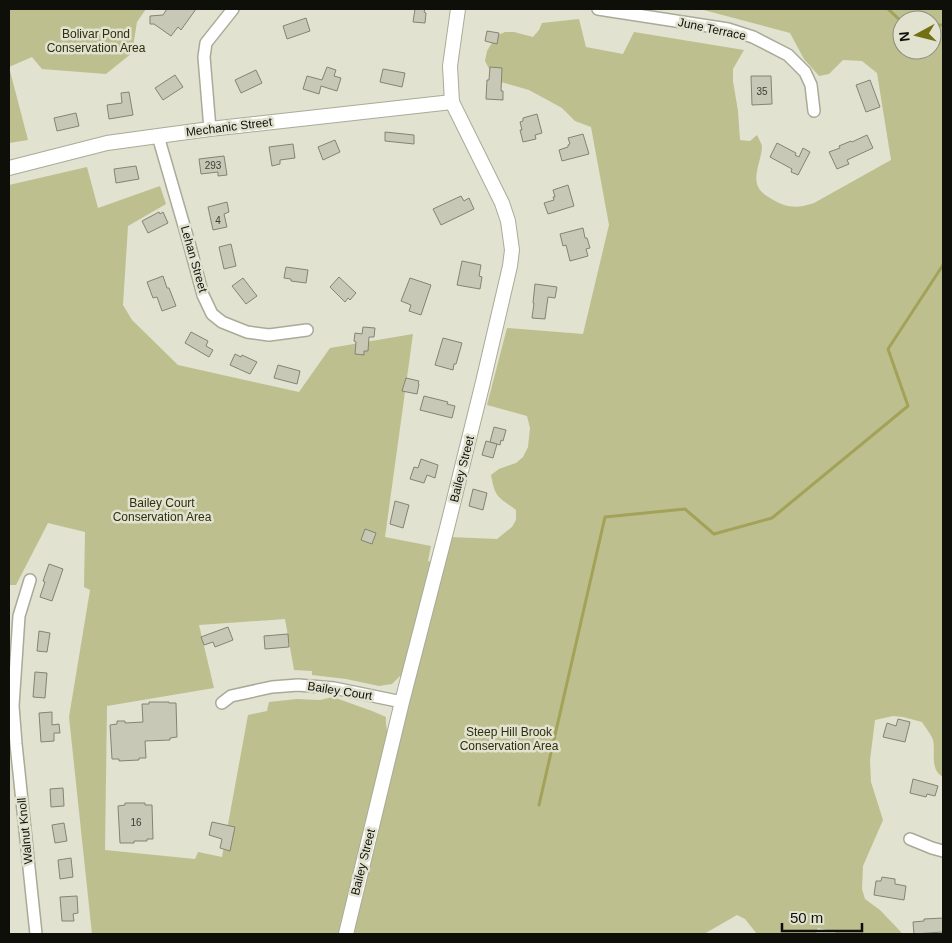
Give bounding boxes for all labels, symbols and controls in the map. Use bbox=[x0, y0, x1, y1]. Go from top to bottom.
north arrow bbox=[892, 10, 942, 60]
street label: June Terrace bbox=[677, 15, 748, 43]
park label: Bolivar Pond Conservation Area bbox=[47, 27, 146, 55]
text: N bbox=[896, 31, 913, 43]
house number: 35 bbox=[756, 86, 768, 97]
street label: Mechanic Street bbox=[185, 115, 274, 139]
house number: 293 bbox=[205, 160, 222, 171]
house number: 4 bbox=[215, 215, 221, 226]
street label: Lehan Street bbox=[178, 224, 210, 295]
street label: Bailey Street bbox=[447, 434, 477, 504]
park label: Bailey Court Conservation Area bbox=[113, 496, 212, 524]
street label: Bailey Court bbox=[307, 679, 374, 703]
park label: Steep Hill Brook Conservation Area bbox=[460, 725, 559, 753]
street label: Walnut Knoll bbox=[15, 797, 35, 865]
house number: 16 bbox=[130, 817, 142, 828]
street label: Bailey Street bbox=[348, 827, 378, 897]
scale bar bbox=[782, 900, 862, 932]
text: 50 m bbox=[790, 909, 823, 926]

